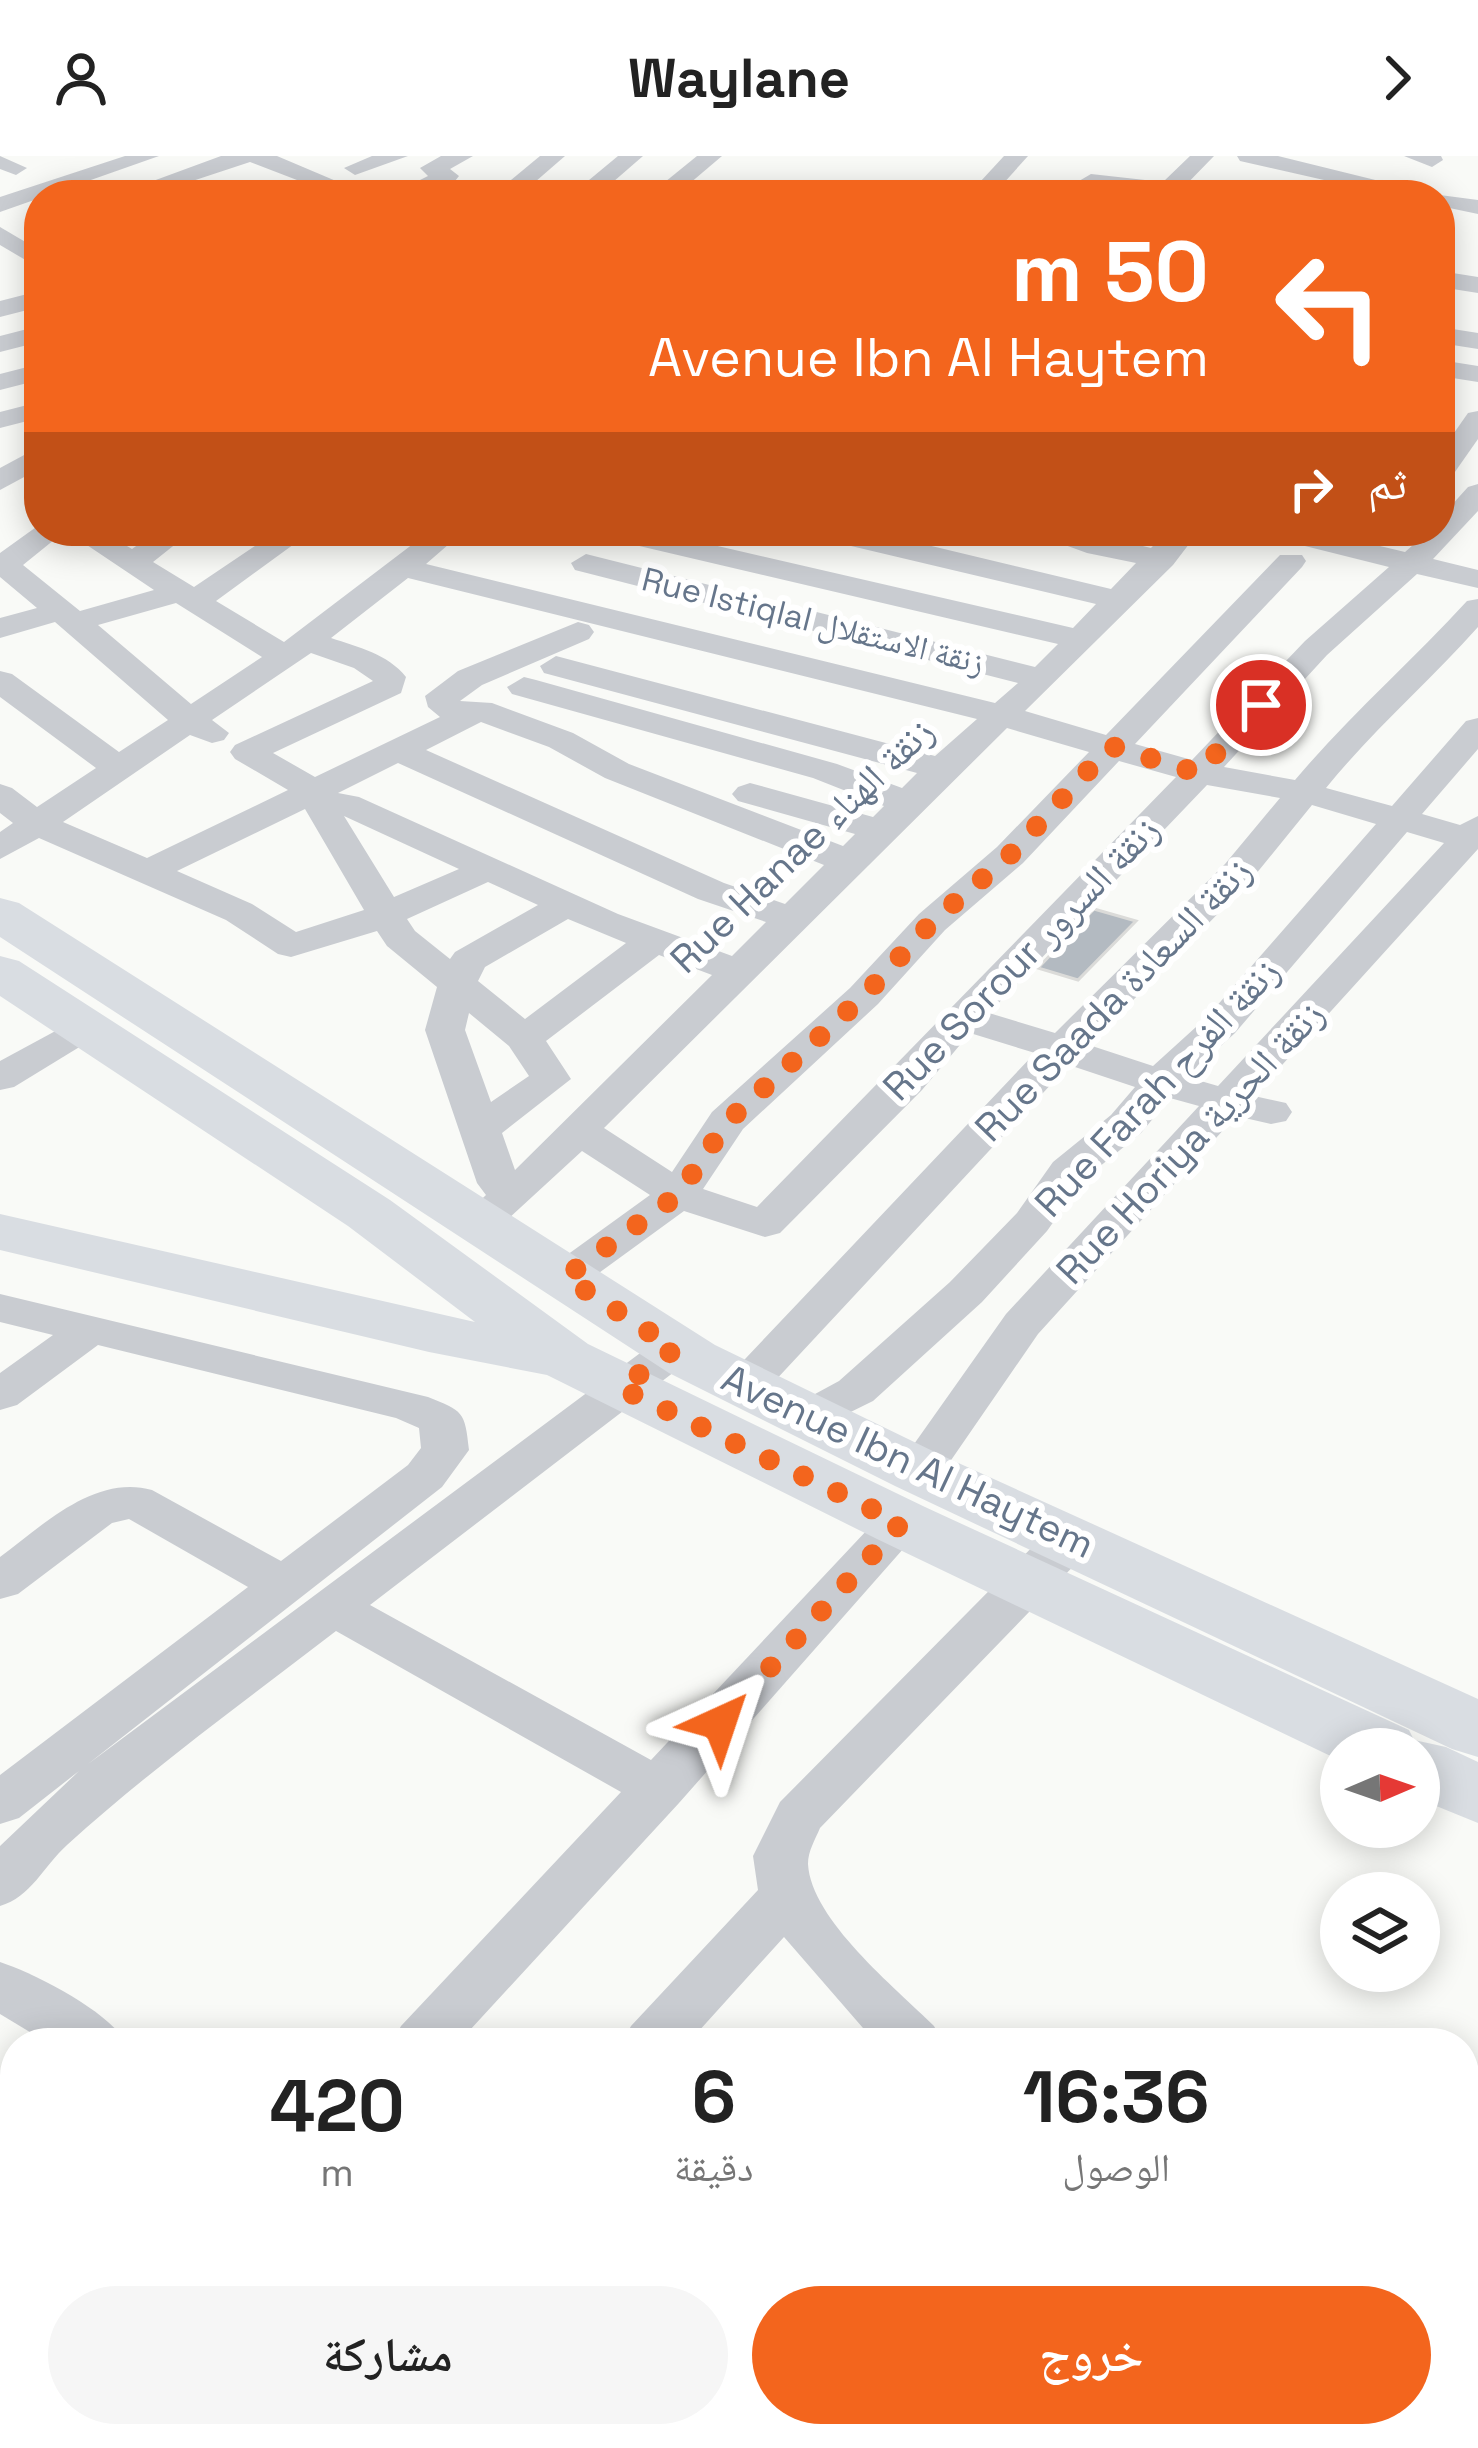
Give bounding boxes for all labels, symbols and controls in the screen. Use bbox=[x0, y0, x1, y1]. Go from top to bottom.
text: Waylane bbox=[628, 44, 850, 113]
icon: person bbox=[48, 45, 114, 111]
icon: forward bbox=[1364, 45, 1430, 111]
text: 50 m bbox=[1011, 218, 1209, 326]
icon: left bbox=[1251, 228, 1407, 384]
text: Avenue Ibn Al Haytem bbox=[648, 323, 1209, 392]
text: ثم bbox=[1368, 455, 1407, 512]
icon: right bbox=[1278, 456, 1344, 522]
street label: Rue Istiqlal زنقة الاستقلال bbox=[637, 558, 989, 684]
pin bbox=[1210, 654, 1312, 756]
icon: arrive bbox=[1228, 672, 1294, 738]
street label: Rue Hanae زنقة الهناء bbox=[660, 707, 944, 983]
street label: Rue Sorour زنقة السرور bbox=[872, 805, 1170, 1111]
street label: Rue Saada زنقة السعادة bbox=[964, 846, 1262, 1152]
street label: Rue Farah زنقة الفرح bbox=[1024, 947, 1290, 1227]
street label: Rue Horiya زنقة الحرية bbox=[1046, 990, 1334, 1294]
street label: Avenue Ibn Al Haytem bbox=[714, 1353, 1102, 1569]
position arrow bbox=[657, 1660, 783, 1786]
north arrow bbox=[1320, 1728, 1440, 1848]
map controls bbox=[1320, 1728, 1440, 1992]
button: layers bbox=[1320, 1872, 1440, 1992]
text: 6 bbox=[691, 2051, 736, 2143]
text: 16:36 bbox=[1023, 2051, 1210, 2143]
text: 420 bbox=[269, 2060, 405, 2152]
text: دقيقة bbox=[674, 2143, 753, 2192]
text: الوصول bbox=[1062, 2143, 1170, 2192]
text: m bbox=[320, 2148, 354, 2197]
button: مشاركة bbox=[48, 2286, 728, 2424]
button: خروج bbox=[752, 2286, 1431, 2424]

